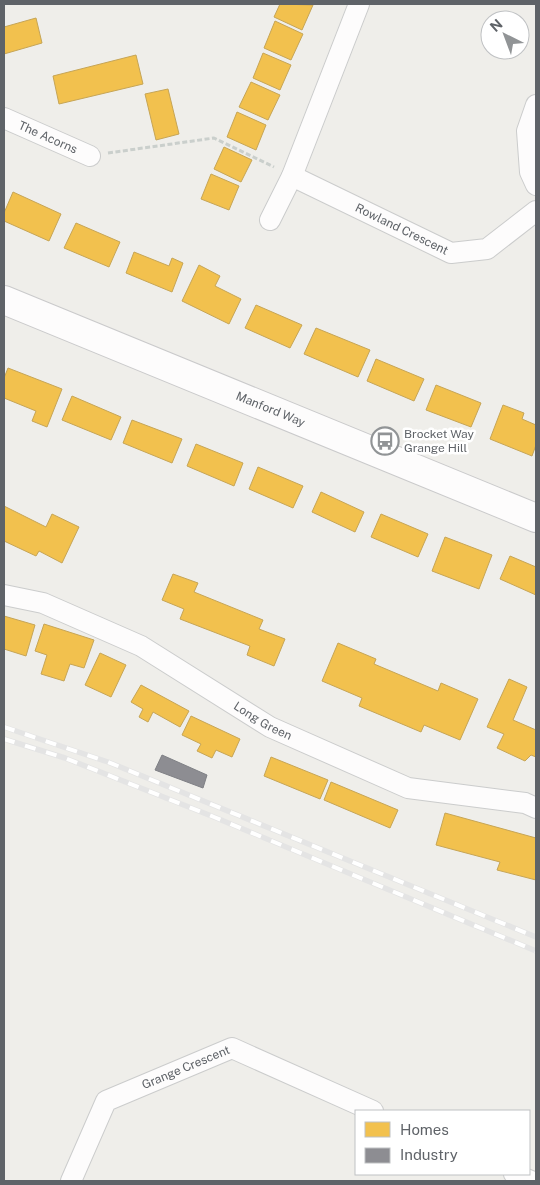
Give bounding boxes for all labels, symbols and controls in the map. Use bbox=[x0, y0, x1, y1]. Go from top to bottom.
north arrow bbox=[480, 10, 530, 60]
text: N bbox=[487, 16, 506, 35]
street label: The Acorns bbox=[16, 118, 80, 157]
street label: Rowland Crescent bbox=[353, 201, 451, 258]
street label: Manford Way bbox=[234, 389, 308, 430]
bus stop icon: Brocket Way Grange Hill bbox=[370, 426, 400, 456]
place label: Brocket Way Grange Hill bbox=[404, 427, 475, 455]
street label: Long Green bbox=[231, 699, 294, 743]
street label: Grange Crescent bbox=[140, 1043, 232, 1092]
legend bbox=[355, 1110, 530, 1175]
text: Homes bbox=[400, 1121, 449, 1138]
text: Industry bbox=[400, 1146, 458, 1163]

